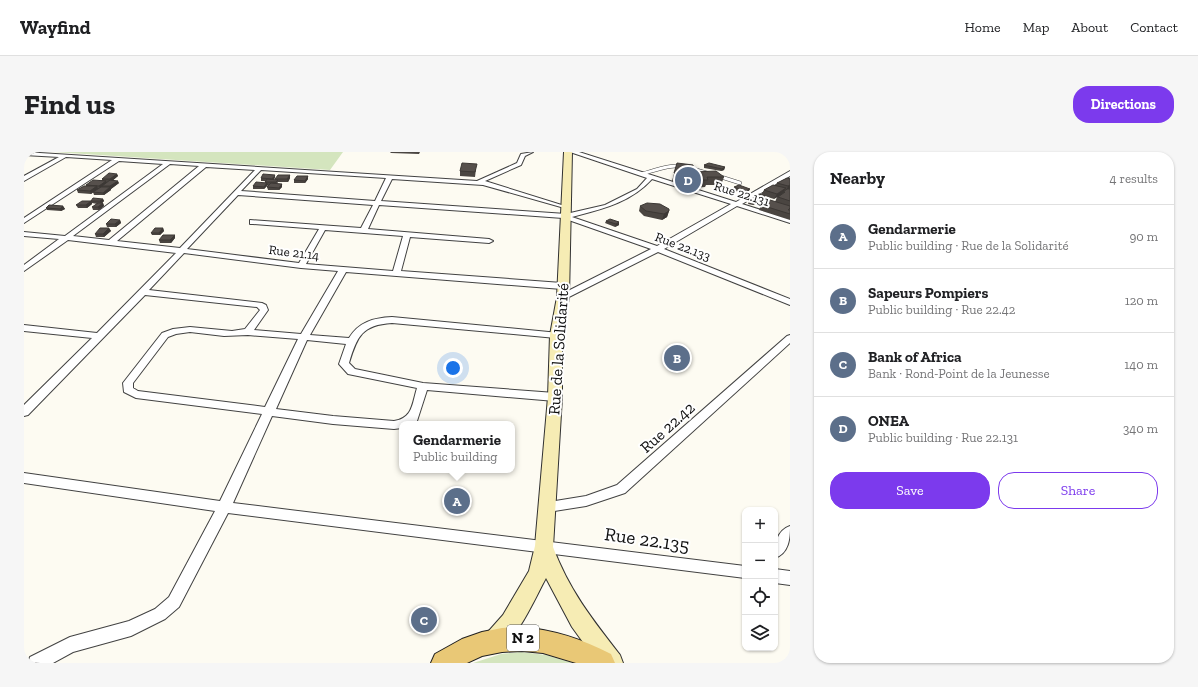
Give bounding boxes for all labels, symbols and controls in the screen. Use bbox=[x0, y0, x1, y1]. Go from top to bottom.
text: Wayfind bbox=[20, 16, 91, 39]
text: Home bbox=[965, 19, 1001, 36]
text: Map bbox=[1023, 19, 1049, 36]
text: About bbox=[1071, 19, 1108, 36]
text: Contact bbox=[1130, 19, 1178, 36]
button: Directions bbox=[1073, 86, 1174, 123]
text: Find us bbox=[24, 88, 115, 121]
pin: D bbox=[675, 165, 701, 195]
text: Nearby bbox=[830, 168, 885, 188]
text: 4 results bbox=[1110, 171, 1158, 186]
street label: Rue 22.131 bbox=[712, 178, 771, 209]
text: Gendarmerie bbox=[868, 220, 956, 238]
street label: Rue 22.133 bbox=[653, 229, 713, 264]
text: A bbox=[839, 229, 847, 244]
text: 90 m bbox=[1129, 229, 1158, 244]
text: Public building · Rue de la Solidarité bbox=[868, 238, 1069, 253]
street label: Rue 21.14 bbox=[268, 242, 320, 263]
street label: Rue de la Solidarité bbox=[544, 282, 573, 416]
text: Sapeurs Pompiers bbox=[868, 284, 988, 302]
text: B bbox=[839, 293, 847, 308]
text: 120 m bbox=[1125, 293, 1158, 308]
text: Public building · Rue 22.42 bbox=[868, 302, 1015, 317]
pin: B bbox=[664, 343, 690, 373]
text: Bank of Africa bbox=[868, 348, 962, 366]
text: C bbox=[839, 357, 847, 372]
text: 140 m bbox=[1124, 357, 1158, 372]
your location bbox=[443, 358, 463, 378]
text: Bank · Rond-Point de la Jeunesse bbox=[868, 366, 1050, 381]
street label: Rue 22.42 bbox=[636, 398, 698, 457]
text: ONEA bbox=[868, 412, 909, 430]
popup bbox=[399, 421, 515, 473]
text: D bbox=[838, 421, 848, 436]
text: 340 m bbox=[1123, 421, 1158, 436]
text: Public building · Rue 22.131 bbox=[868, 430, 1018, 445]
text: Gendarmerie bbox=[413, 431, 501, 449]
text: Public building bbox=[413, 449, 498, 464]
button: Save bbox=[830, 472, 990, 509]
button: Share bbox=[998, 472, 1158, 509]
pin: A bbox=[444, 486, 470, 516]
map controls bbox=[742, 507, 778, 651]
button: + bbox=[742, 507, 778, 543]
street label: Rue 22.135 bbox=[603, 522, 691, 557]
button: − bbox=[742, 543, 778, 579]
button: locate bbox=[742, 579, 778, 615]
pin: C bbox=[411, 605, 437, 635]
button: layers bbox=[742, 615, 778, 651]
road number: N 2 bbox=[507, 625, 539, 651]

